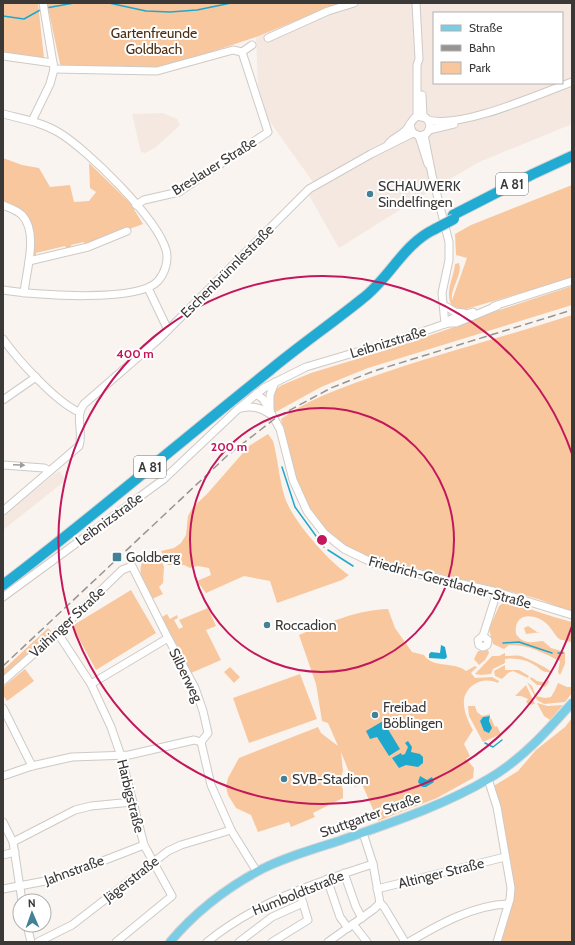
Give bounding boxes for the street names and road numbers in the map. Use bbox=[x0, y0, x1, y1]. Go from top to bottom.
street label: Breslauer Straße bbox=[168, 133, 260, 199]
road number: A 81 bbox=[496, 173, 528, 195]
street label: Eschenbrünnlestraße bbox=[177, 221, 277, 321]
street label: Leibnizstraße bbox=[348, 322, 428, 362]
road number: A 81 bbox=[134, 456, 166, 478]
street label: Leibnizstraße bbox=[72, 489, 146, 549]
street label: Friedrich-Gerstlacher-Straße bbox=[367, 552, 533, 612]
street label: Vaihinger Straße bbox=[26, 582, 108, 662]
street label: Silberweg bbox=[165, 645, 207, 706]
street label: Harbigstraße bbox=[113, 757, 149, 835]
street label: Stuttgarter Straße bbox=[317, 788, 423, 842]
street label: Jahnstraße bbox=[41, 851, 106, 889]
street label: Jägerstraße bbox=[99, 852, 162, 907]
street label: Altinger Straße bbox=[396, 854, 486, 892]
street label: Humboldtstraße bbox=[250, 866, 346, 920]

